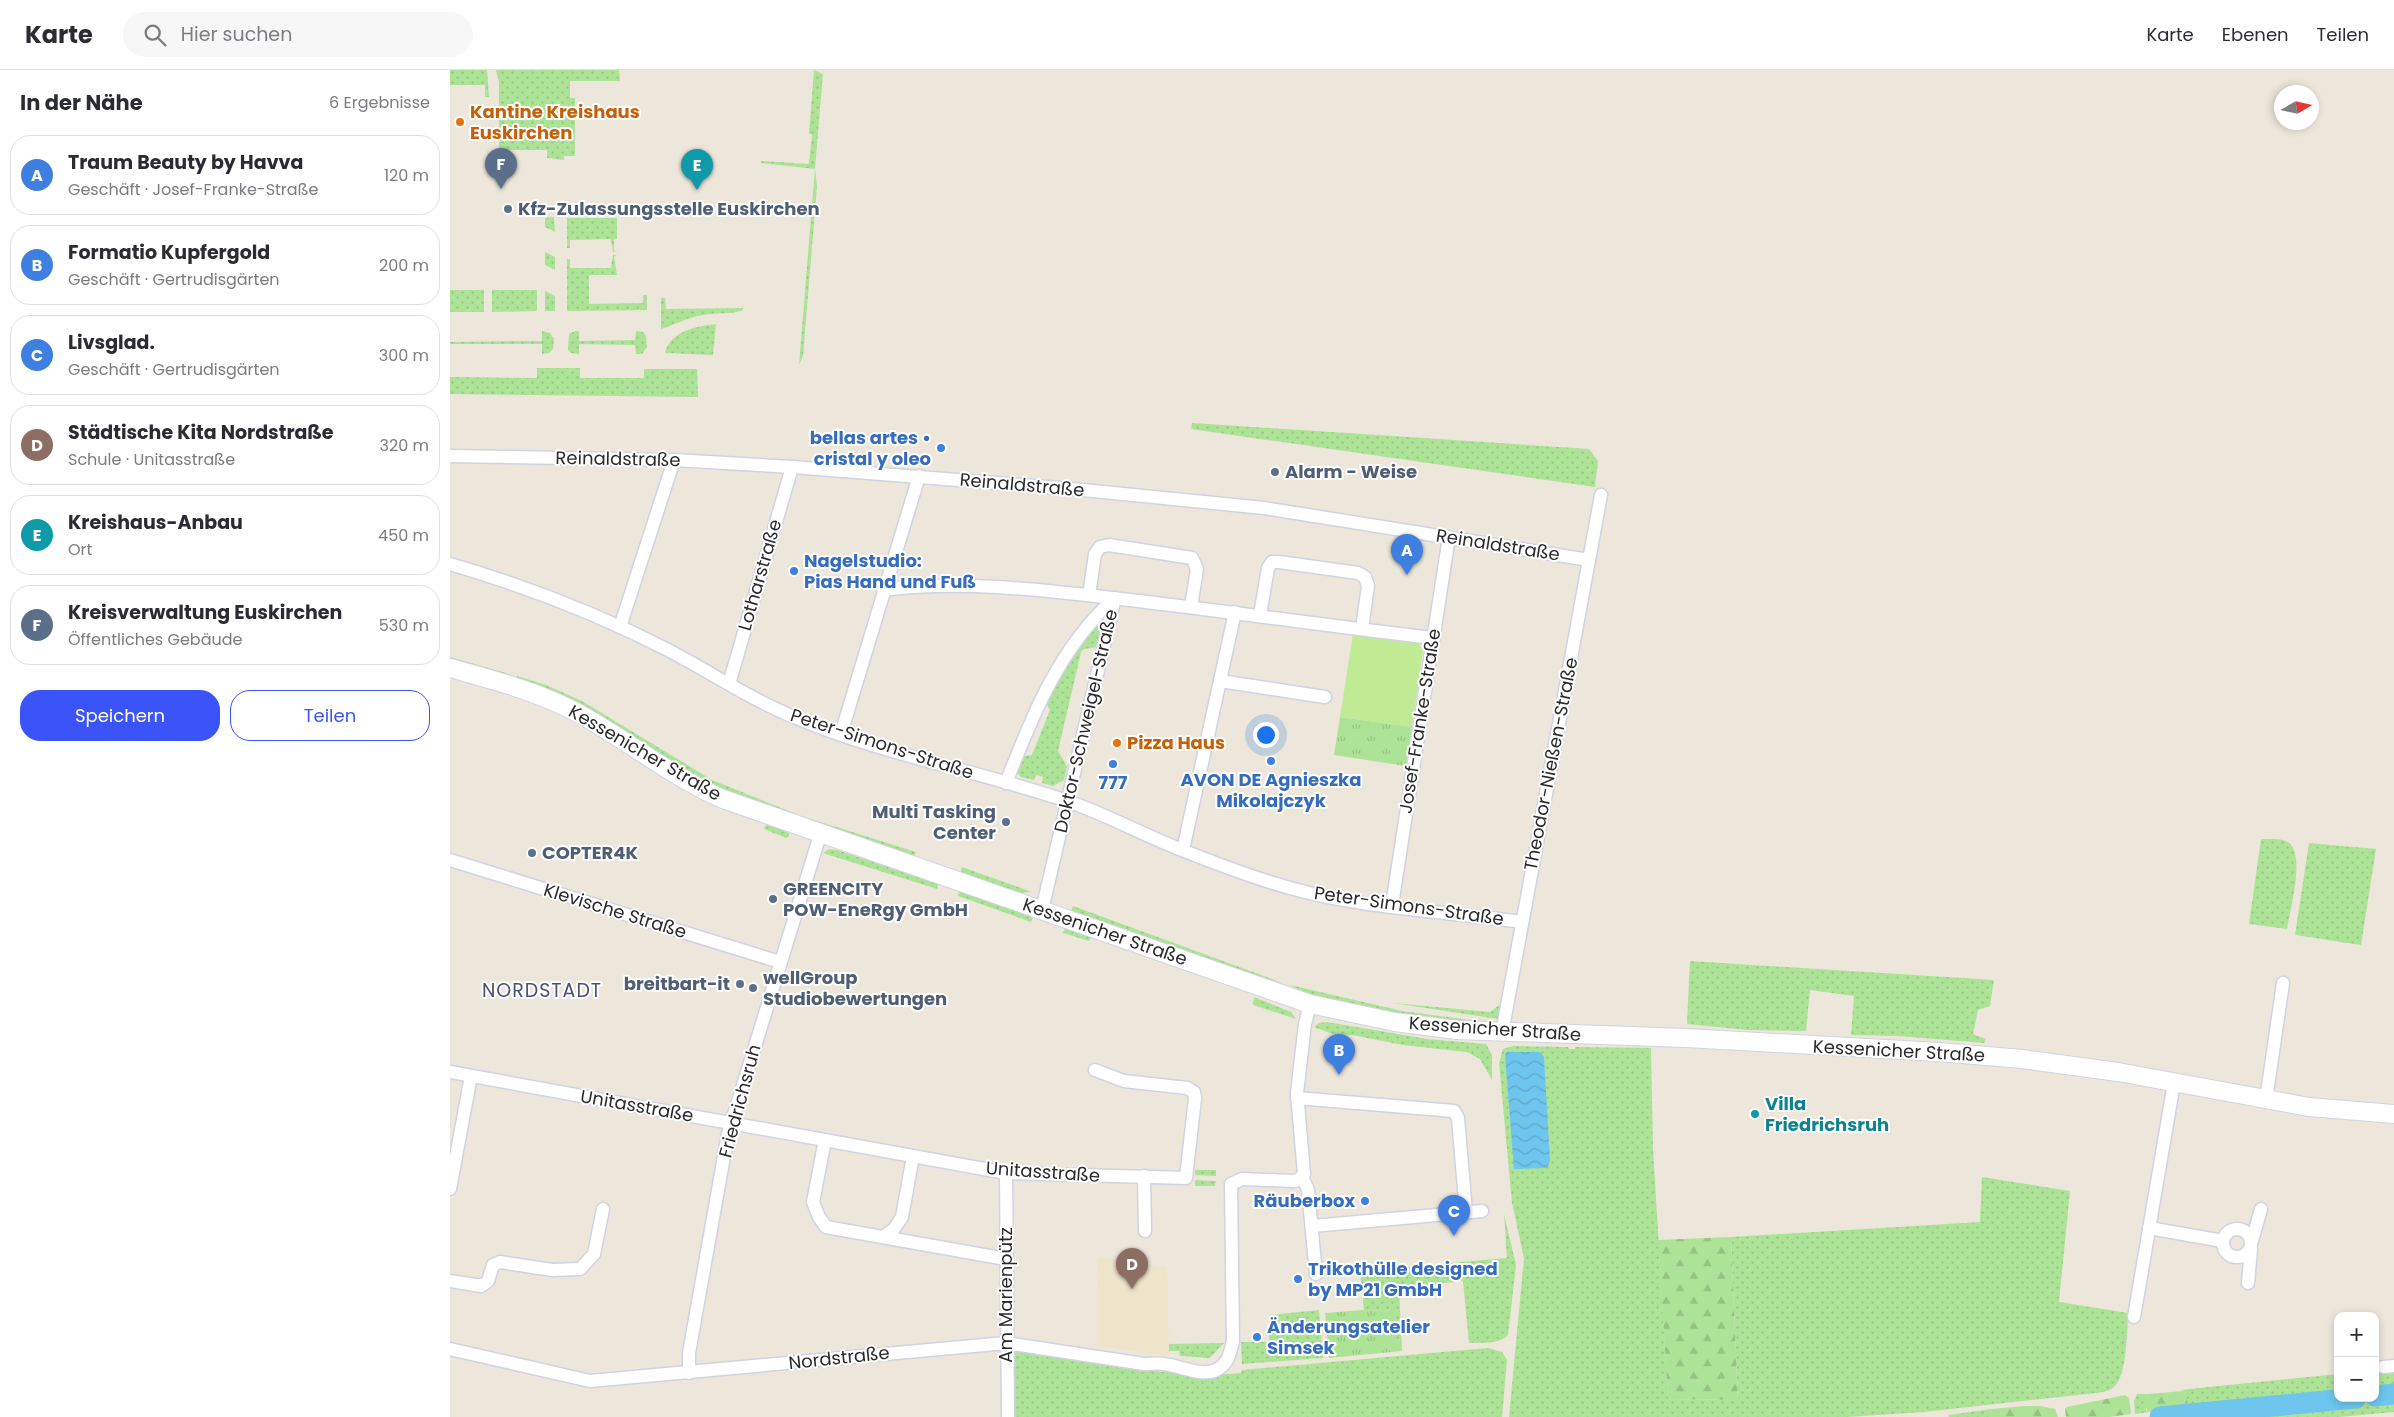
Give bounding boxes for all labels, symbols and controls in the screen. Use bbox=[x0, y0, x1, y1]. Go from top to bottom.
search box bbox=[123, 12, 473, 57]
text: Karte bbox=[25, 18, 93, 51]
icon: search bbox=[141, 21, 169, 49]
text: Hier suchen bbox=[181, 21, 292, 48]
text: Karte bbox=[2146, 22, 2194, 47]
text: Ebenen bbox=[2222, 22, 2289, 47]
text: Teilen bbox=[2317, 22, 2369, 47]
north arrow bbox=[2274, 85, 2319, 130]
text: In der Nähe bbox=[20, 88, 143, 117]
text: 6 Ergebnisse bbox=[329, 91, 430, 114]
place label: Kantine Kreishaus Euskirchen bbox=[470, 99, 640, 145]
marker: Kantine Kreishaus Euskirchen bbox=[454, 116, 466, 128]
pin: F bbox=[485, 148, 517, 189]
text: Traum Beauty by Havva bbox=[68, 149, 303, 176]
pin: E bbox=[681, 149, 713, 190]
text: A bbox=[31, 164, 43, 187]
text: 120 m bbox=[384, 164, 429, 187]
text: Geschäft · Josef-Franke-Straße bbox=[68, 178, 318, 201]
place label: Kfz-Zulassungsstelle Euskirchen bbox=[518, 196, 820, 221]
marker: Kfz-Zulassungsstelle Euskirchen bbox=[502, 203, 514, 215]
text: Formatio Kupfergold bbox=[68, 239, 270, 266]
text: B bbox=[32, 254, 42, 277]
text: 200 m bbox=[379, 254, 429, 277]
text: Geschäft · Gertrudisgärten bbox=[68, 268, 280, 291]
text: Livsglad. bbox=[68, 329, 155, 356]
text: C bbox=[31, 344, 43, 367]
text: 300 m bbox=[379, 344, 429, 367]
text: Geschäft · Gertrudisgärten bbox=[68, 358, 280, 381]
text: Städtische Kita Nordstraße bbox=[68, 419, 334, 446]
place label: bellas artes • cristal y oleo bbox=[810, 425, 931, 471]
text: D bbox=[31, 434, 43, 457]
text: 320 m bbox=[380, 434, 429, 457]
marker: bellas artes • cristal y oleo bbox=[935, 442, 947, 454]
street label: Reinaldstraße bbox=[555, 445, 681, 472]
text: Schule · Unitasstraße bbox=[68, 448, 235, 471]
place label: Alarm - Weise bbox=[1285, 459, 1417, 484]
marker: Alarm - Weise bbox=[1269, 466, 1281, 478]
street label: Reinaldstraße bbox=[959, 467, 1085, 502]
text: Kreishaus-Anbau bbox=[68, 509, 243, 536]
street label: Lotharstraße bbox=[732, 516, 787, 633]
street label: Reinaldstraße bbox=[1434, 522, 1562, 567]
text: E bbox=[33, 524, 41, 547]
text: 450 m bbox=[378, 524, 429, 547]
pin: A bbox=[1391, 534, 1423, 575]
text: Ort bbox=[68, 538, 92, 561]
place label: Nagelstudio: Pias Hand und Fuß bbox=[804, 548, 976, 594]
marker: Nagelstudio: Pias Hand und Fuß bbox=[788, 565, 800, 577]
text: Kreisverwaltung Euskirchen bbox=[68, 599, 342, 626]
street label: Doktor-Schweigel-Straße bbox=[1048, 607, 1123, 835]
text: F bbox=[33, 614, 41, 637]
text: 530 m bbox=[379, 614, 429, 637]
street label: Josef-Franke-Straße bbox=[1393, 627, 1446, 815]
text: Öffentliches Gebäude bbox=[68, 628, 242, 651]
street label: Theodor-Nießen-Straße bbox=[1518, 655, 1583, 873]
button: Speichern bbox=[20, 690, 220, 741]
button: Teilen bbox=[230, 690, 430, 741]
street label: Kessenicher Straße bbox=[564, 699, 726, 806]
street label: Peter-Simons-Straße bbox=[787, 702, 977, 785]
your location bbox=[1253, 722, 1279, 748]
place label: Pizza Haus bbox=[1127, 730, 1225, 755]
marker: Pizza Haus bbox=[1111, 737, 1123, 749]
marker: AVON DE Agnieszka Mikolajczyk bbox=[1265, 755, 1277, 767]
marker: 777 bbox=[1107, 758, 1119, 770]
place label: AVON DE Agnieszka Mikolajczyk bbox=[1181, 767, 1361, 813]
place label: 777 bbox=[1099, 770, 1128, 795]
place label: Multi Tasking Center bbox=[872, 799, 996, 845]
marker: Multi Tasking Center bbox=[1000, 816, 1012, 828]
place label: COPTER4K bbox=[542, 840, 638, 865]
marker: COPTER4K bbox=[526, 847, 538, 859]
place label: GREENCITY POW-EneRgy GmbH bbox=[783, 876, 968, 922]
street label: Klevische Straße bbox=[541, 877, 690, 944]
street label: Peter-Simons-Straße bbox=[1313, 880, 1505, 931]
street label: Kessenicher Straße bbox=[1020, 892, 1191, 971]
marker: GREENCITY POW-EneRgy GmbH bbox=[767, 893, 779, 905]
place label: wellGroup Studiobewertungen bbox=[763, 965, 947, 1011]
place label: breitbart-it bbox=[624, 971, 730, 996]
district label: NORDSTADT bbox=[482, 977, 602, 1004]
marker: breitbart-it bbox=[734, 978, 746, 990]
marker: wellGroup Studiobewertungen bbox=[747, 982, 759, 994]
street label: Kessenicher Straße bbox=[1408, 1010, 1582, 1047]
pin: B bbox=[1323, 1034, 1355, 1075]
street label: Kessenicher Straße bbox=[1812, 1034, 1986, 1067]
street label: Friedrichsruh bbox=[712, 1041, 767, 1160]
street label: Unitasstraße bbox=[579, 1083, 696, 1128]
place label: Villa Friedrichsruh bbox=[1765, 1091, 1889, 1137]
marker: Villa Friedrichsruh bbox=[1749, 1108, 1761, 1120]
street label: Unitasstraße bbox=[985, 1155, 1101, 1188]
place label: Räuberbox bbox=[1254, 1188, 1355, 1213]
marker: Räuberbox bbox=[1359, 1195, 1371, 1207]
pin: C bbox=[1438, 1195, 1470, 1236]
street label: Am Marienpütz bbox=[993, 1227, 1018, 1363]
pin: D bbox=[1116, 1248, 1148, 1289]
place label: Trikothülle designed by MP21 GmbH bbox=[1308, 1256, 1498, 1302]
marker: Trikothülle designed by MP21 GmbH bbox=[1292, 1273, 1304, 1285]
map controls bbox=[2334, 1312, 2379, 1402]
button: + bbox=[2334, 1312, 2379, 1357]
place label: Änderungsatelier Simsek bbox=[1267, 1314, 1430, 1360]
marker: Änderungsatelier Simsek bbox=[1251, 1331, 1263, 1343]
street label: Nordstraße bbox=[787, 1340, 891, 1375]
button: − bbox=[2334, 1357, 2379, 1402]

